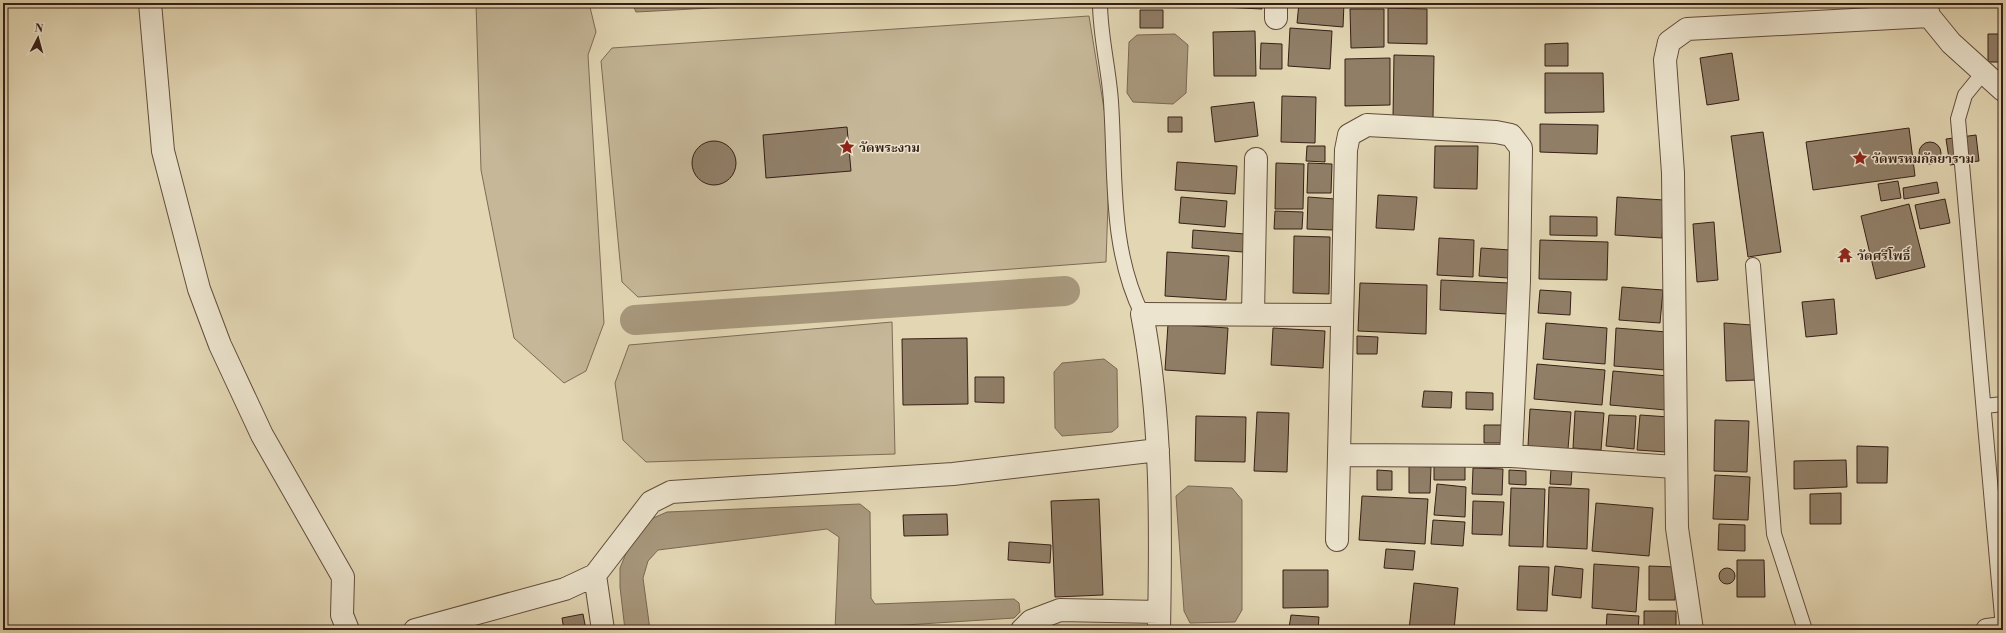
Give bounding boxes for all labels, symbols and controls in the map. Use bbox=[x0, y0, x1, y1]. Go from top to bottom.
north arrow bbox=[18, 18, 58, 58]
text: N bbox=[34, 22, 44, 36]
place icon: วัดพระงาม bbox=[838, 138, 856, 156]
place label: วัดพระงาม bbox=[859, 140, 920, 156]
place icon: วัดพรหมกัลยาราม bbox=[1851, 149, 1869, 167]
place label: วัดพรหมกัลยาราม bbox=[1872, 151, 1974, 167]
temple icon: วัดศรีโพธิ์ bbox=[1836, 246, 1854, 264]
place label: วัดศรีโพธิ์ bbox=[1857, 246, 1911, 264]

